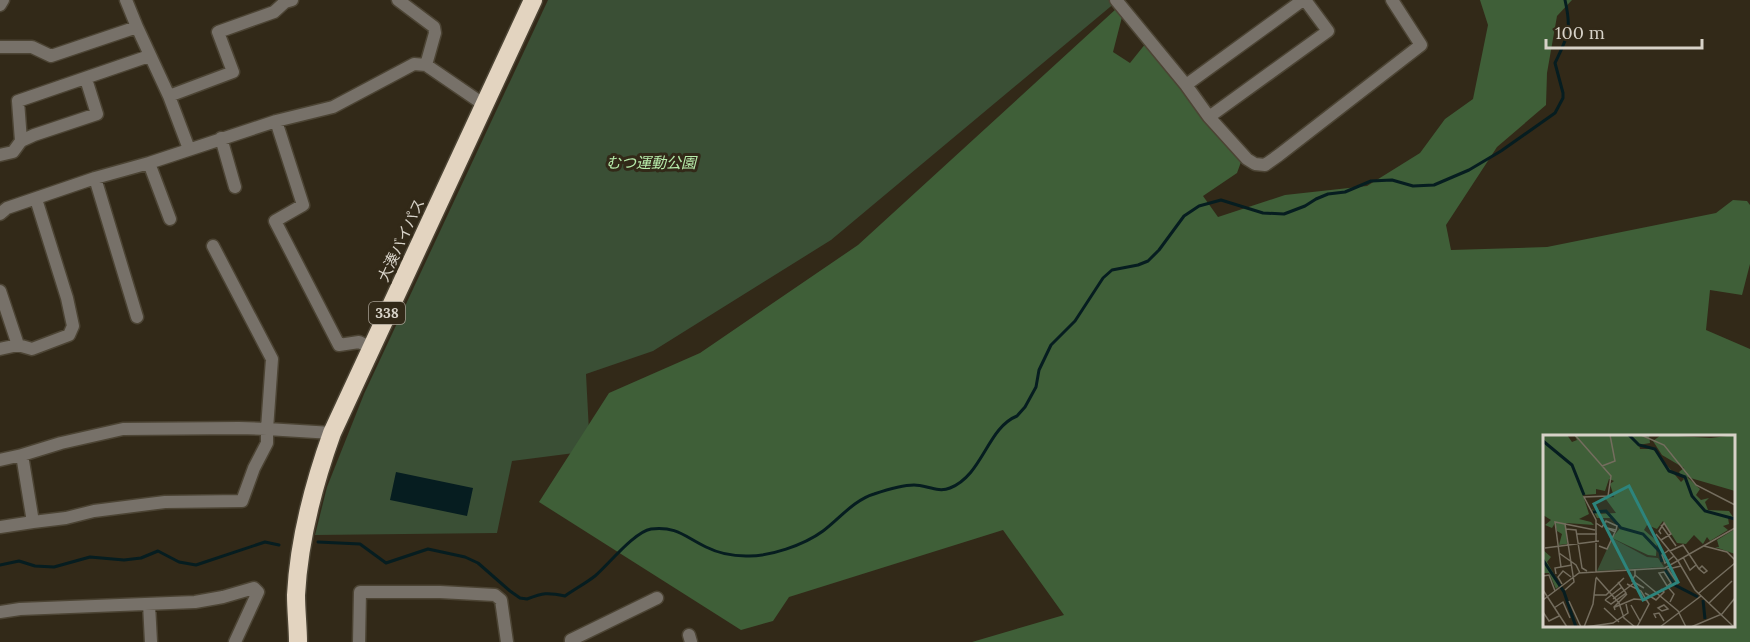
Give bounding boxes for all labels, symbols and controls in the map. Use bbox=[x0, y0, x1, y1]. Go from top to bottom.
scale bar bbox=[1546, 12, 1702, 50]
text: 100 m bbox=[1555, 21, 1605, 44]
park label: むつ運動公園 bbox=[606, 153, 698, 172]
street label: 大湊バイパス bbox=[373, 195, 429, 285]
road number: 338 bbox=[369, 302, 405, 324]
inset map bbox=[1543, 435, 1735, 627]

